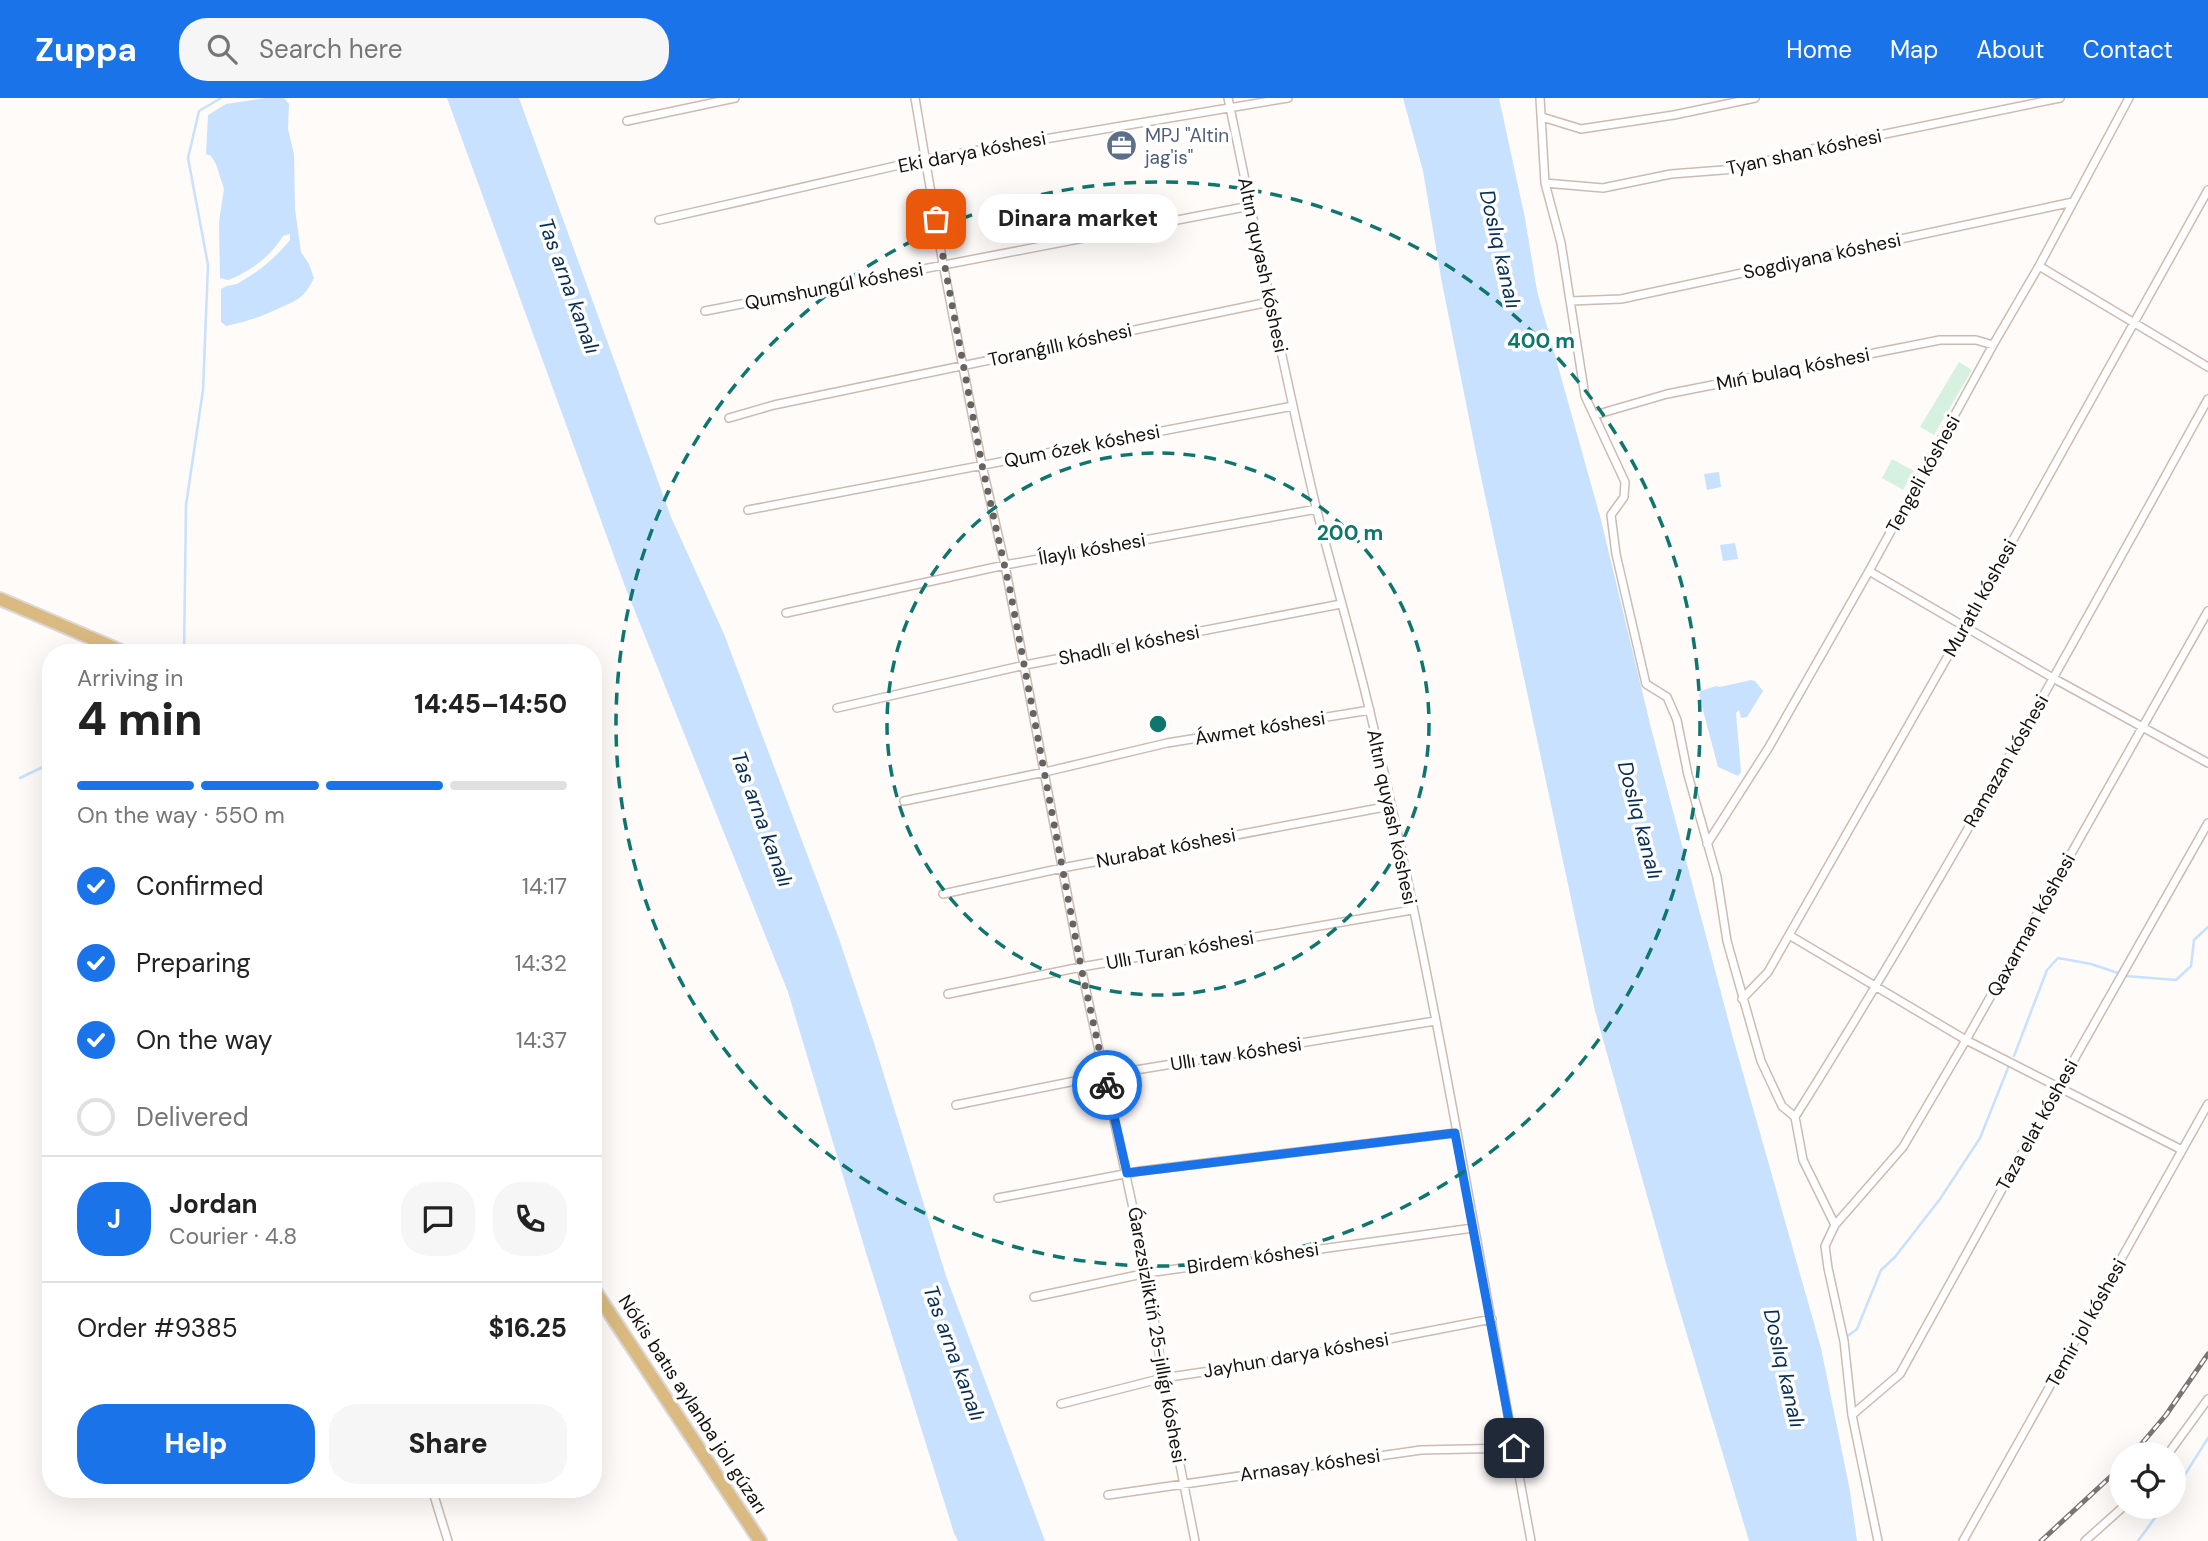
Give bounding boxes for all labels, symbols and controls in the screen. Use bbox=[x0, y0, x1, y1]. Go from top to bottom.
search box bbox=[179, 18, 669, 81]
text: Zuppa bbox=[35, 28, 137, 71]
icon: search bbox=[203, 30, 241, 68]
text: Search here bbox=[259, 32, 402, 66]
text: Home bbox=[1786, 34, 1852, 65]
text: Map bbox=[1890, 34, 1938, 65]
text: About bbox=[1976, 34, 2045, 65]
text: Contact bbox=[2083, 34, 2173, 65]
place label: MPJ "Altin jag'is" bbox=[1144, 123, 1229, 170]
street label: Tyan shan kóshesi bbox=[1724, 123, 1884, 181]
street label: Eki darya kóshesi bbox=[896, 125, 1048, 179]
office icon: MPJ "Altin jag'is" bbox=[1105, 129, 1139, 163]
street label: Altın quyash kóshesi bbox=[1232, 175, 1294, 355]
water label: Doslıq kanalı bbox=[1473, 187, 1527, 311]
pin bbox=[906, 189, 966, 249]
callout: Dinara market bbox=[978, 194, 1178, 244]
icon: bag bbox=[917, 200, 955, 238]
text: Dinara market bbox=[998, 203, 1158, 233]
water label: Tas arna kanalı bbox=[532, 214, 607, 358]
street label: Sogdiyana kóshesi bbox=[1741, 227, 1903, 285]
street label: Qumshungúl kóshesi bbox=[743, 256, 925, 316]
street label: Toranǵıllı kóshesi bbox=[986, 318, 1134, 372]
text: 400 m bbox=[1507, 327, 1575, 355]
street label: Mıń bulaq kóshesi bbox=[1714, 342, 1872, 396]
street label: Tengeli kóshesi bbox=[1880, 411, 1966, 537]
street label: Qum ózek kóshesi bbox=[1002, 419, 1162, 473]
text: 200 m bbox=[1317, 519, 1383, 547]
street label: Ílaylı kóshesi bbox=[1036, 527, 1148, 571]
street label: Muratlı kóshesi bbox=[1937, 535, 2023, 661]
street label: Shadlı el kóshesi bbox=[1056, 619, 1202, 671]
text: Arriving in bbox=[77, 663, 183, 693]
text: 14:45–14:50 bbox=[414, 687, 567, 721]
text: 4 min bbox=[77, 689, 203, 749]
street label: Ramazan kóshesi bbox=[1958, 690, 2054, 832]
street label: Áwmet kóshesi bbox=[1193, 705, 1327, 751]
centre of rings bbox=[1146, 712, 1170, 736]
street label: Altın quyash kóshesi bbox=[1361, 727, 1423, 907]
water label: Tas arna kanalı bbox=[725, 747, 800, 891]
water label: Doslıq kanalı bbox=[1611, 758, 1669, 882]
text: On the way · 550 m bbox=[77, 800, 285, 830]
street label: Nurabat kóshesi bbox=[1094, 822, 1238, 874]
street label: Qaxarman kóshesi bbox=[1981, 849, 2081, 1001]
icon: check bbox=[77, 867, 115, 905]
text: Confirmed bbox=[136, 869, 263, 903]
text: 14:17 bbox=[522, 871, 567, 901]
street label: Ullı Turan kóshesi bbox=[1104, 925, 1256, 975]
icon: check bbox=[77, 944, 115, 982]
text: Preparing bbox=[136, 946, 251, 980]
text: 14:32 bbox=[514, 948, 567, 978]
icon: check bbox=[77, 1021, 115, 1059]
text: On the way bbox=[136, 1023, 272, 1057]
text: 14:37 bbox=[516, 1025, 567, 1055]
street label: Ullı taw kóshesi bbox=[1168, 1031, 1304, 1077]
courier bbox=[1072, 1050, 1142, 1120]
street label: Taza elat kóshesi bbox=[1990, 1055, 2084, 1195]
icon: bike bbox=[1088, 1066, 1126, 1104]
text: Delivered bbox=[136, 1100, 249, 1134]
button: chat bbox=[401, 1182, 475, 1256]
button: phone bbox=[493, 1182, 567, 1256]
text: Jordan bbox=[169, 1187, 258, 1221]
text: J bbox=[107, 1202, 121, 1236]
street label: Ǵarezsizliktiń 25-jıllıǵı kóshesi bbox=[1122, 1205, 1192, 1465]
text: Courier · 4.8 bbox=[169, 1221, 297, 1251]
street label: Birdem kóshesi bbox=[1185, 1236, 1321, 1280]
street label: Temir jol kóshesi bbox=[2040, 1254, 2132, 1392]
water label: Tas arna kanalı bbox=[917, 1281, 992, 1425]
street label: Nókis batıs aylanba jolı gúzarı bbox=[613, 1290, 773, 1518]
water label: Doslıq kanalı bbox=[1757, 1306, 1811, 1430]
text: Order #9385 bbox=[77, 1311, 238, 1345]
text: $16.25 bbox=[488, 1311, 567, 1345]
street label: Jayhun darya kóshesi bbox=[1201, 1326, 1391, 1384]
button: Help bbox=[77, 1404, 315, 1484]
button: Share bbox=[329, 1404, 567, 1484]
pin bbox=[1484, 1418, 1544, 1478]
icon: home bbox=[1495, 1429, 1533, 1467]
map controls bbox=[2109, 1442, 2186, 1519]
button: locate bbox=[2109, 1442, 2186, 1519]
street label: Arnasay kóshesi bbox=[1238, 1443, 1382, 1487]

